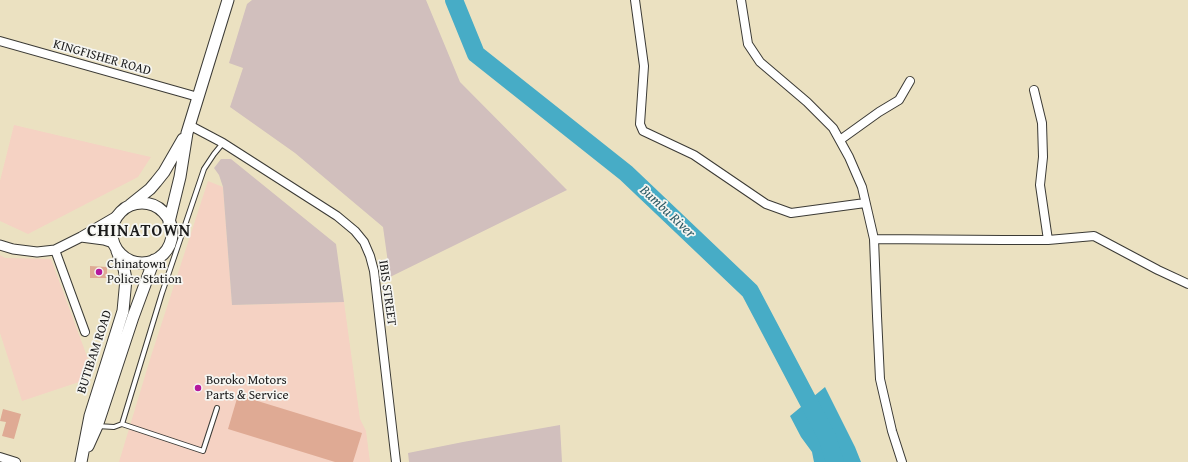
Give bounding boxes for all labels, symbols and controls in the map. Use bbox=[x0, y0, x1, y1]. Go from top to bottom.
street label: KINGFISHER ROAD bbox=[51, 37, 153, 79]
water label: Bumbu River bbox=[636, 182, 698, 242]
district label: CHINATOWN bbox=[87, 222, 191, 242]
place label: Chinatown Police Station bbox=[107, 257, 182, 288]
street label: IBIS STREET bbox=[375, 259, 399, 327]
marker: Chinatown Police Station bbox=[94, 267, 104, 277]
street label: BUTIBAM ROAD bbox=[74, 308, 116, 396]
place label: Boroko Motors Parts & Service bbox=[206, 373, 289, 404]
marker: Boroko Motors Parts & Service bbox=[193, 383, 203, 393]

